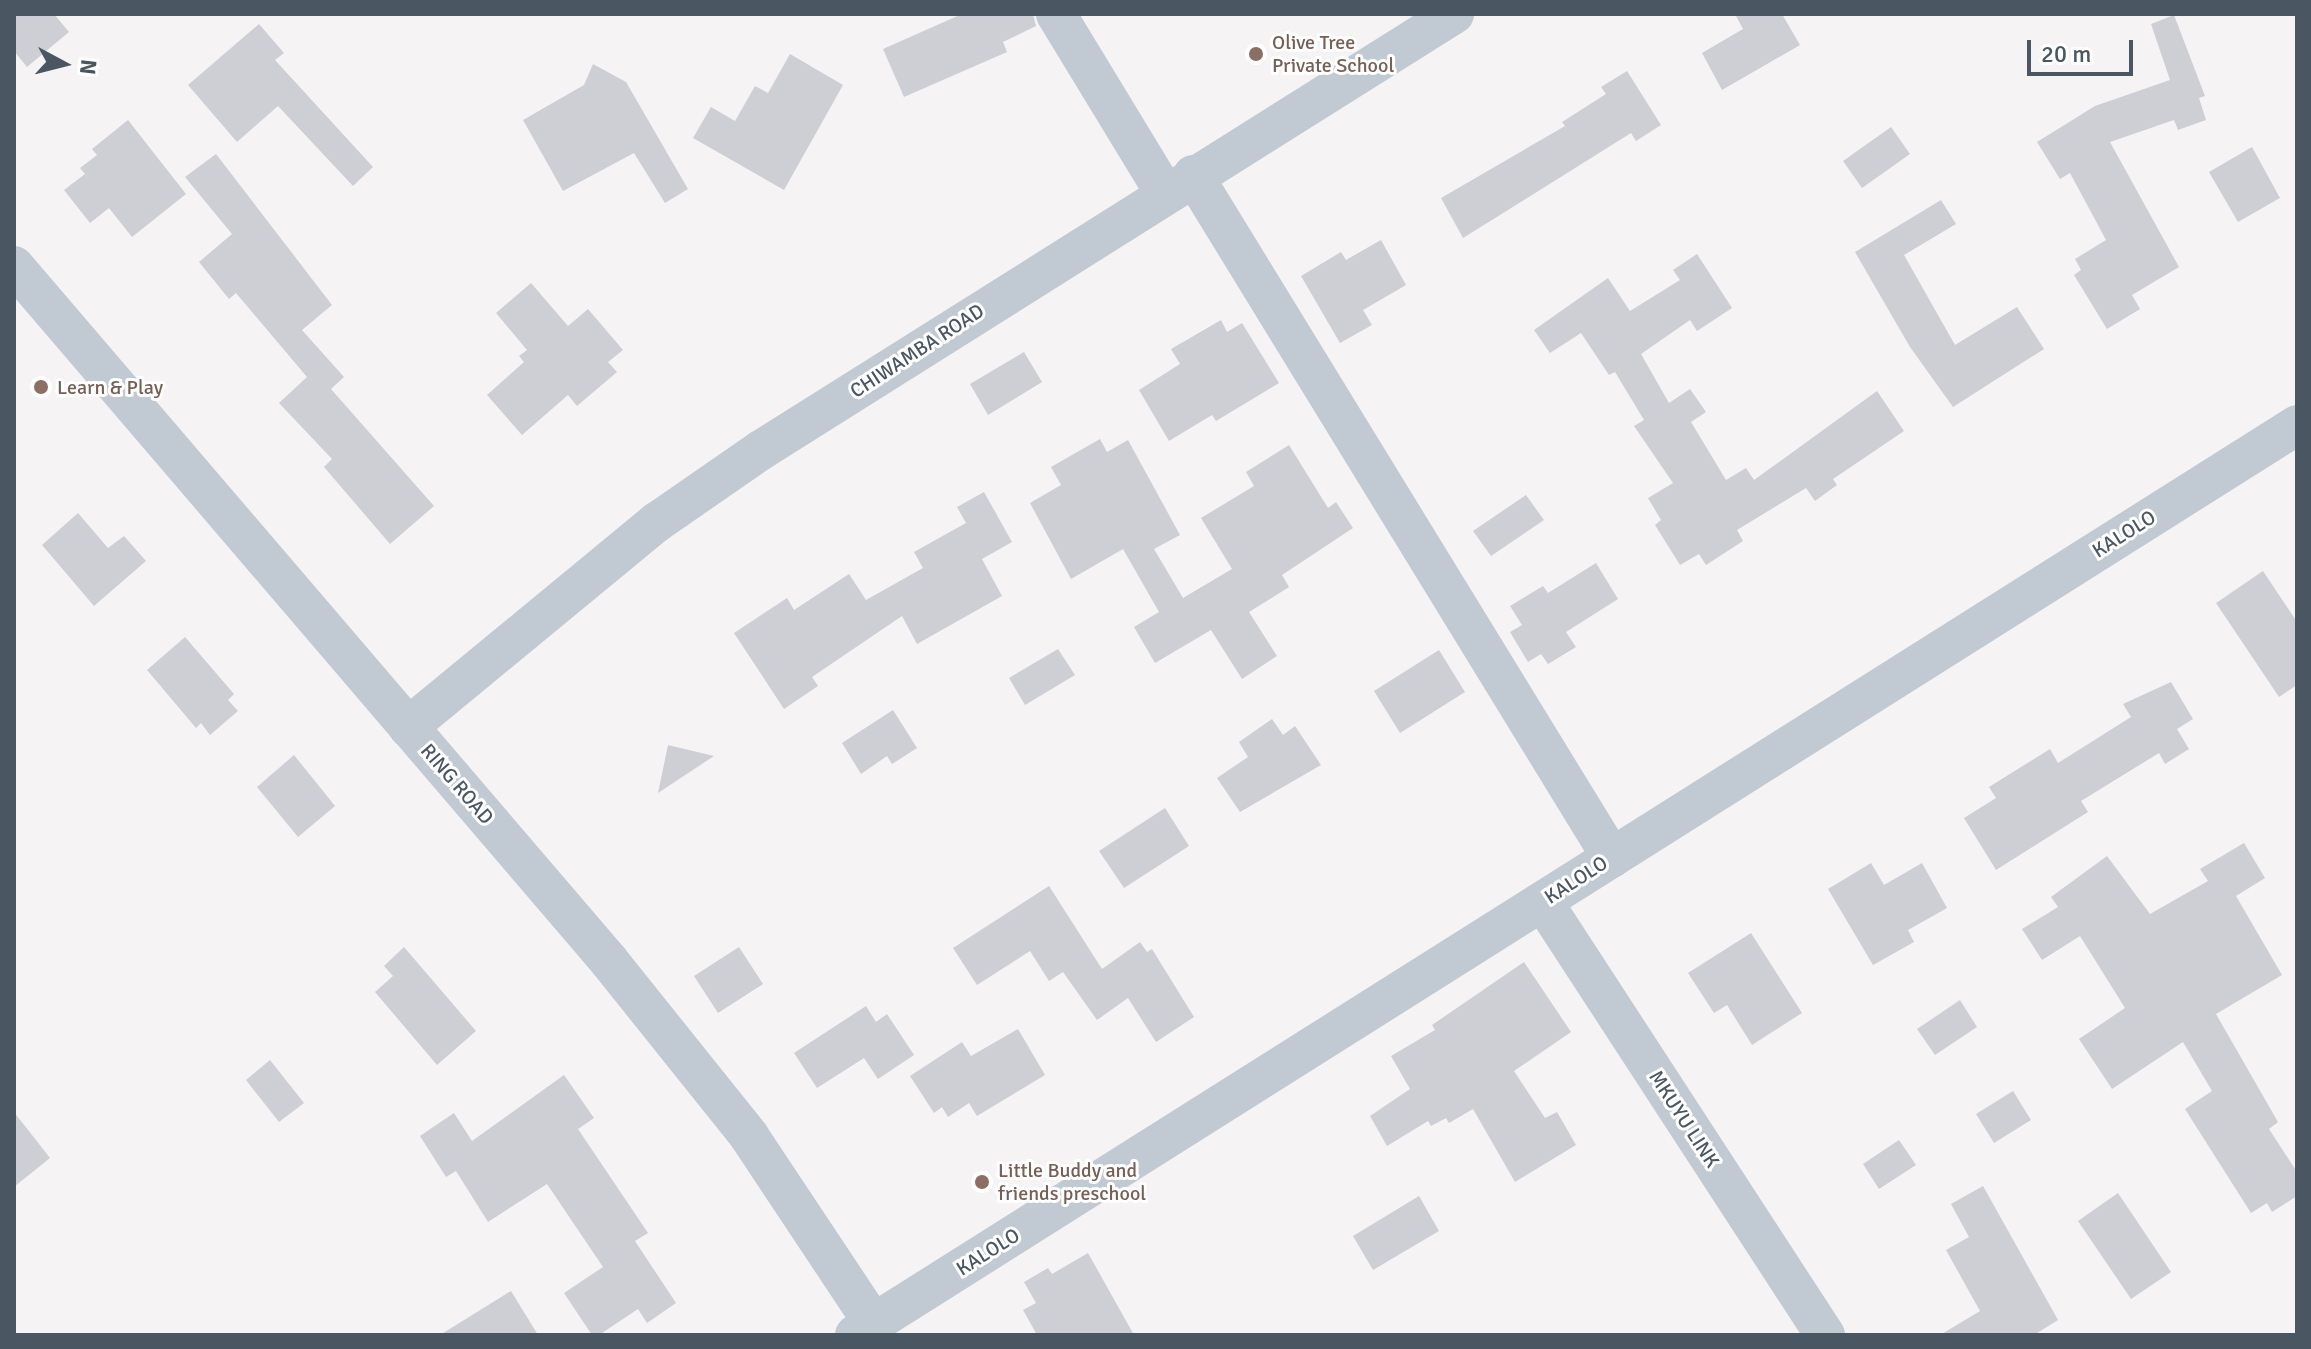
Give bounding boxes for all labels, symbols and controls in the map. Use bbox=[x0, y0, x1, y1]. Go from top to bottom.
north arrow bbox=[24, 24, 104, 104]
scale bar bbox=[2031, 24, 2137, 74]
place label: Olive Tree Private School bbox=[1272, 30, 1394, 77]
text: 20 m bbox=[2041, 39, 2091, 69]
marker: Olive Tree Private School bbox=[1247, 45, 1265, 63]
text: N bbox=[74, 58, 103, 76]
street label: CHIWAMBA ROAD bbox=[846, 299, 988, 403]
place label: Learn & Play bbox=[57, 375, 163, 399]
marker: Learn & Play bbox=[32, 378, 50, 396]
street label: KALOLO bbox=[2088, 505, 2160, 563]
street label: RING ROAD bbox=[416, 739, 498, 829]
street label: KALOLO bbox=[1540, 851, 1612, 909]
street label: MKUYU LINK bbox=[1644, 1066, 1724, 1172]
place label: Little Buddy and friends preschool bbox=[998, 1158, 1146, 1205]
marker: Little Buddy and friends preschool bbox=[973, 1173, 991, 1191]
street label: KALOLO bbox=[952, 1223, 1024, 1281]

